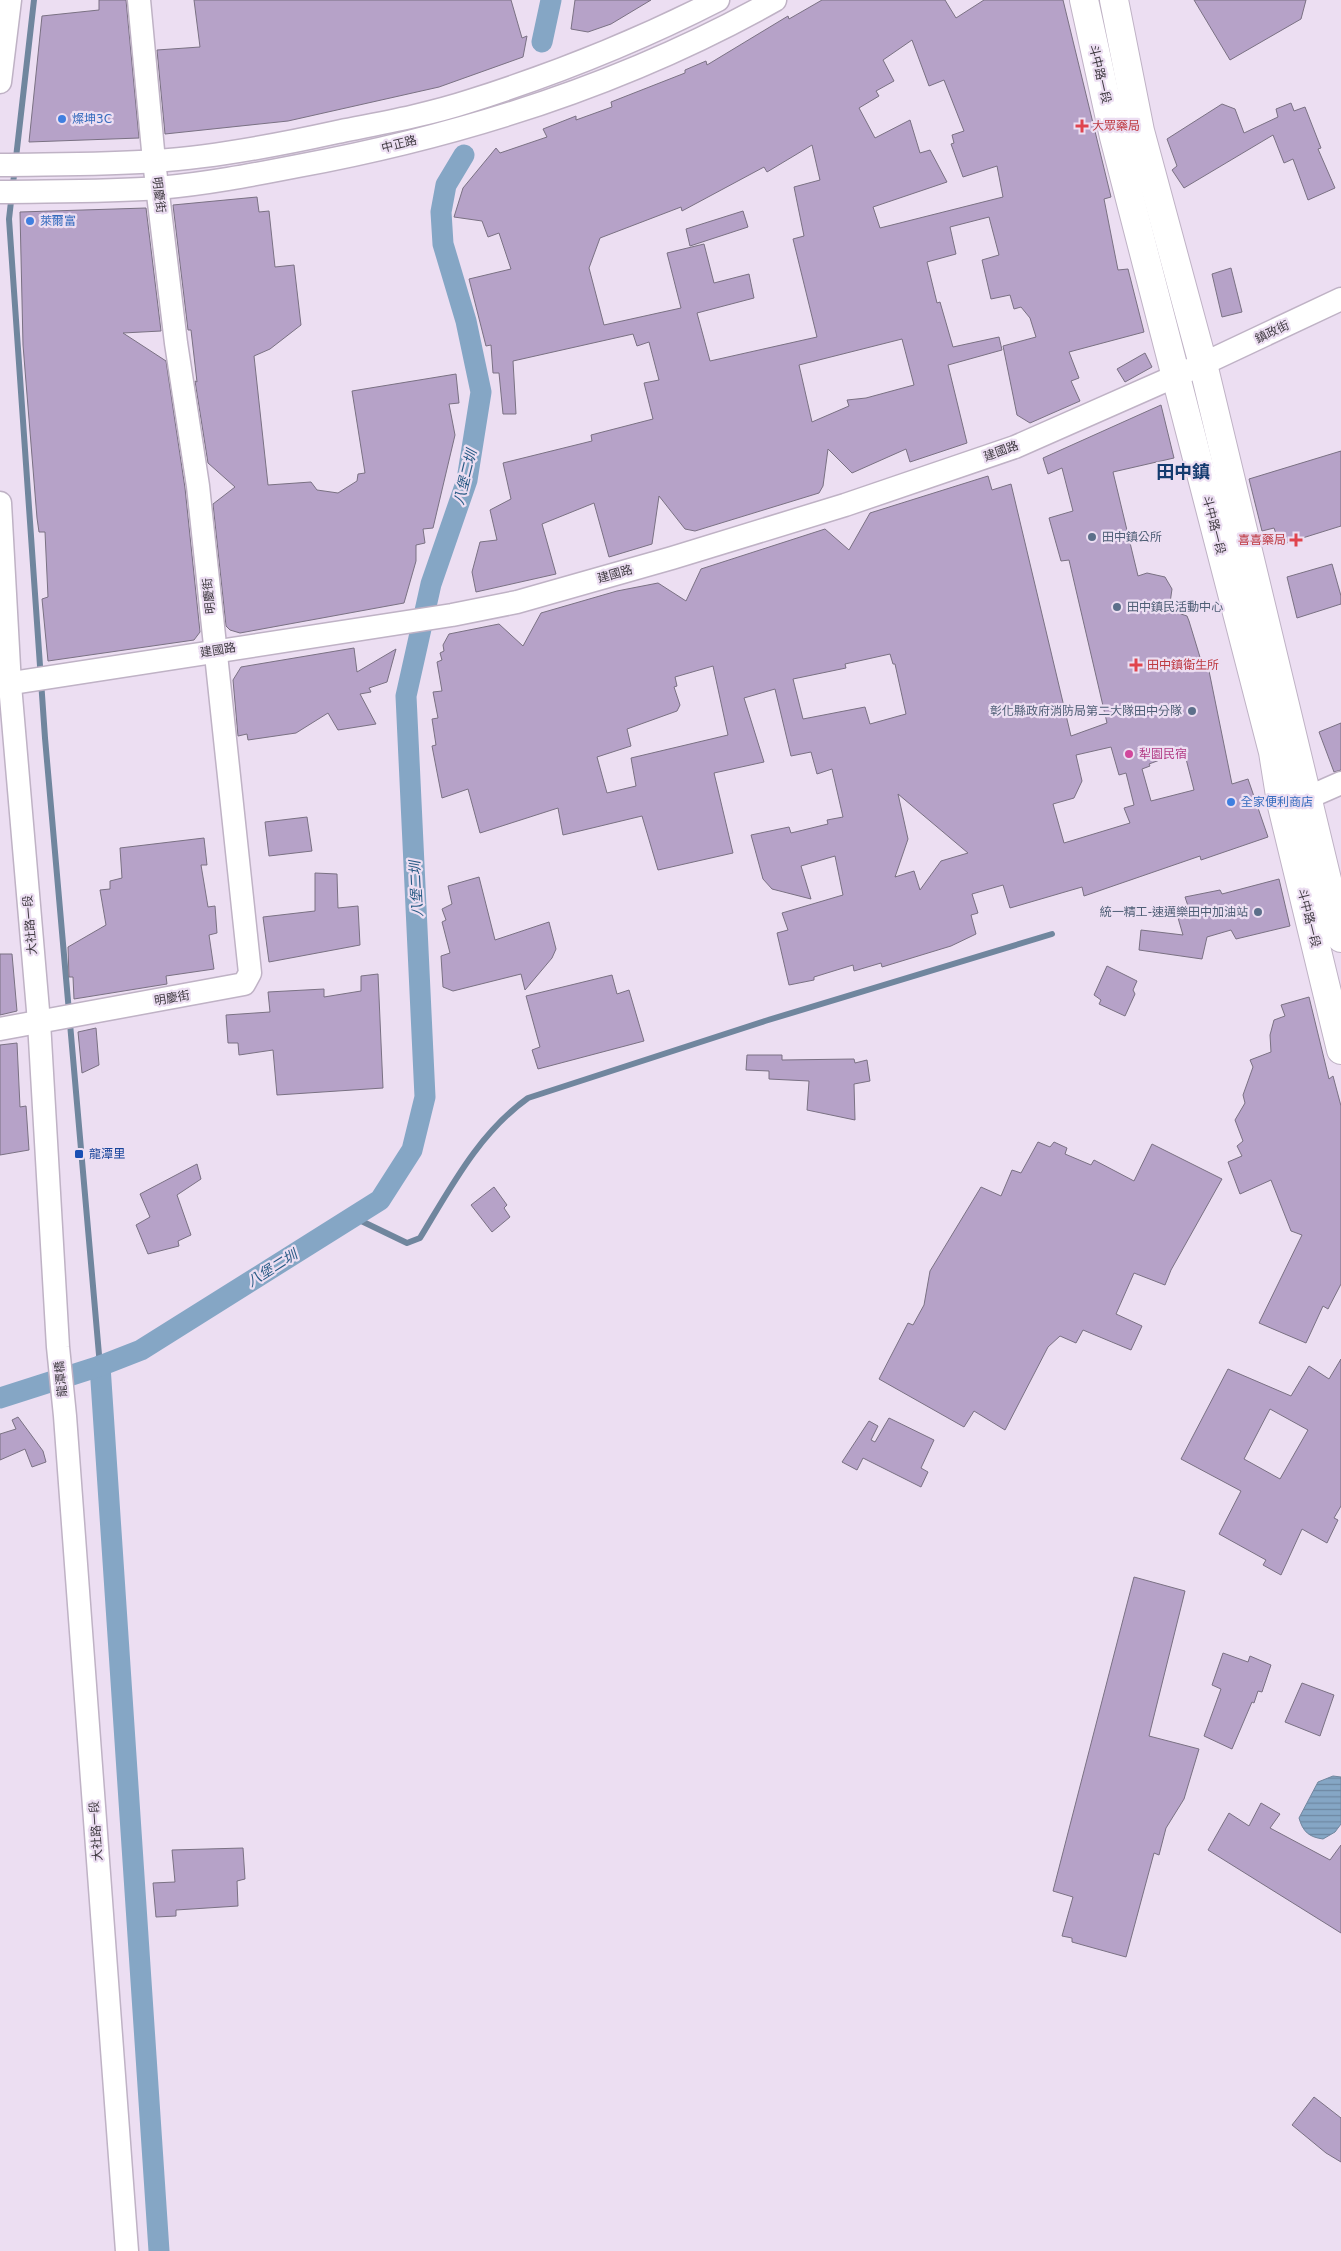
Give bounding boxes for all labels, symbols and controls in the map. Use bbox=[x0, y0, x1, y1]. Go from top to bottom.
street label: 斗中路一段 bbox=[1086, 43, 1114, 105]
place label: 燦坤3C bbox=[72, 112, 112, 126]
marker: 燦坤3C bbox=[56, 113, 68, 125]
place label: 大眾藥局 bbox=[1092, 119, 1140, 133]
marker: 大眾藥局 bbox=[1076, 120, 1088, 132]
street label: 中正路 bbox=[380, 133, 418, 155]
street label: 明慶街 bbox=[150, 176, 168, 214]
place label: 萊爾富 bbox=[40, 214, 76, 228]
marker: 萊爾富 bbox=[24, 215, 36, 227]
street label: 鎮政街 bbox=[1253, 318, 1291, 346]
street label: 建國路 bbox=[982, 438, 1020, 464]
water label: 八堡二圳 bbox=[450, 446, 480, 506]
district label: 田中鎮 bbox=[1156, 461, 1210, 482]
street label: 斗中路一段 bbox=[1200, 494, 1228, 556]
place label: 田中鎮公所 bbox=[1102, 530, 1162, 544]
marker: 田中鎮公所 bbox=[1086, 531, 1098, 543]
place label: 喜喜藥局 bbox=[1238, 533, 1286, 547]
marker: 喜喜藥局 bbox=[1290, 534, 1302, 546]
street label: 建國路 bbox=[596, 562, 634, 586]
street label: 明慶街 bbox=[200, 577, 218, 615]
place label: 田中鎮民活動中心 bbox=[1127, 600, 1223, 614]
marker: 田中鎮民活動中心 bbox=[1111, 601, 1123, 613]
street label: 建國路 bbox=[199, 640, 237, 660]
marker: 田中鎮衛生所 bbox=[1129, 658, 1143, 672]
place label: 田中鎮衛生所 bbox=[1147, 658, 1219, 672]
place label: 彰化縣政府消防局第二大隊田中分隊 bbox=[990, 704, 1182, 718]
marker: 彰化縣政府消防局第二大隊田中分隊 bbox=[1186, 705, 1198, 717]
place label: 犁園民宿 bbox=[1139, 747, 1187, 761]
marker: 犁園民宿 bbox=[1123, 748, 1135, 760]
place label: 全家便利商店 bbox=[1241, 795, 1313, 809]
marker: 全家便利商店 bbox=[1225, 796, 1237, 808]
water label: 八堡二圳 bbox=[406, 859, 425, 917]
street label: 斗中路一段 bbox=[1295, 887, 1323, 949]
street label: 大社路一段 bbox=[20, 894, 40, 956]
place label: 統一精工-速邁樂田中加油站 bbox=[1100, 905, 1248, 919]
marker: 統一精工-速邁樂田中加油站 bbox=[1252, 906, 1264, 918]
street label: 明慶街 bbox=[153, 988, 191, 1008]
place label: 龍潭里 bbox=[89, 1147, 125, 1161]
marker: 龍潭里 bbox=[73, 1148, 85, 1160]
water label: 八堡二圳 bbox=[244, 1245, 302, 1290]
street label: 龍潭橋 bbox=[52, 1360, 70, 1398]
street label: 大社路一段 bbox=[87, 1801, 105, 1861]

